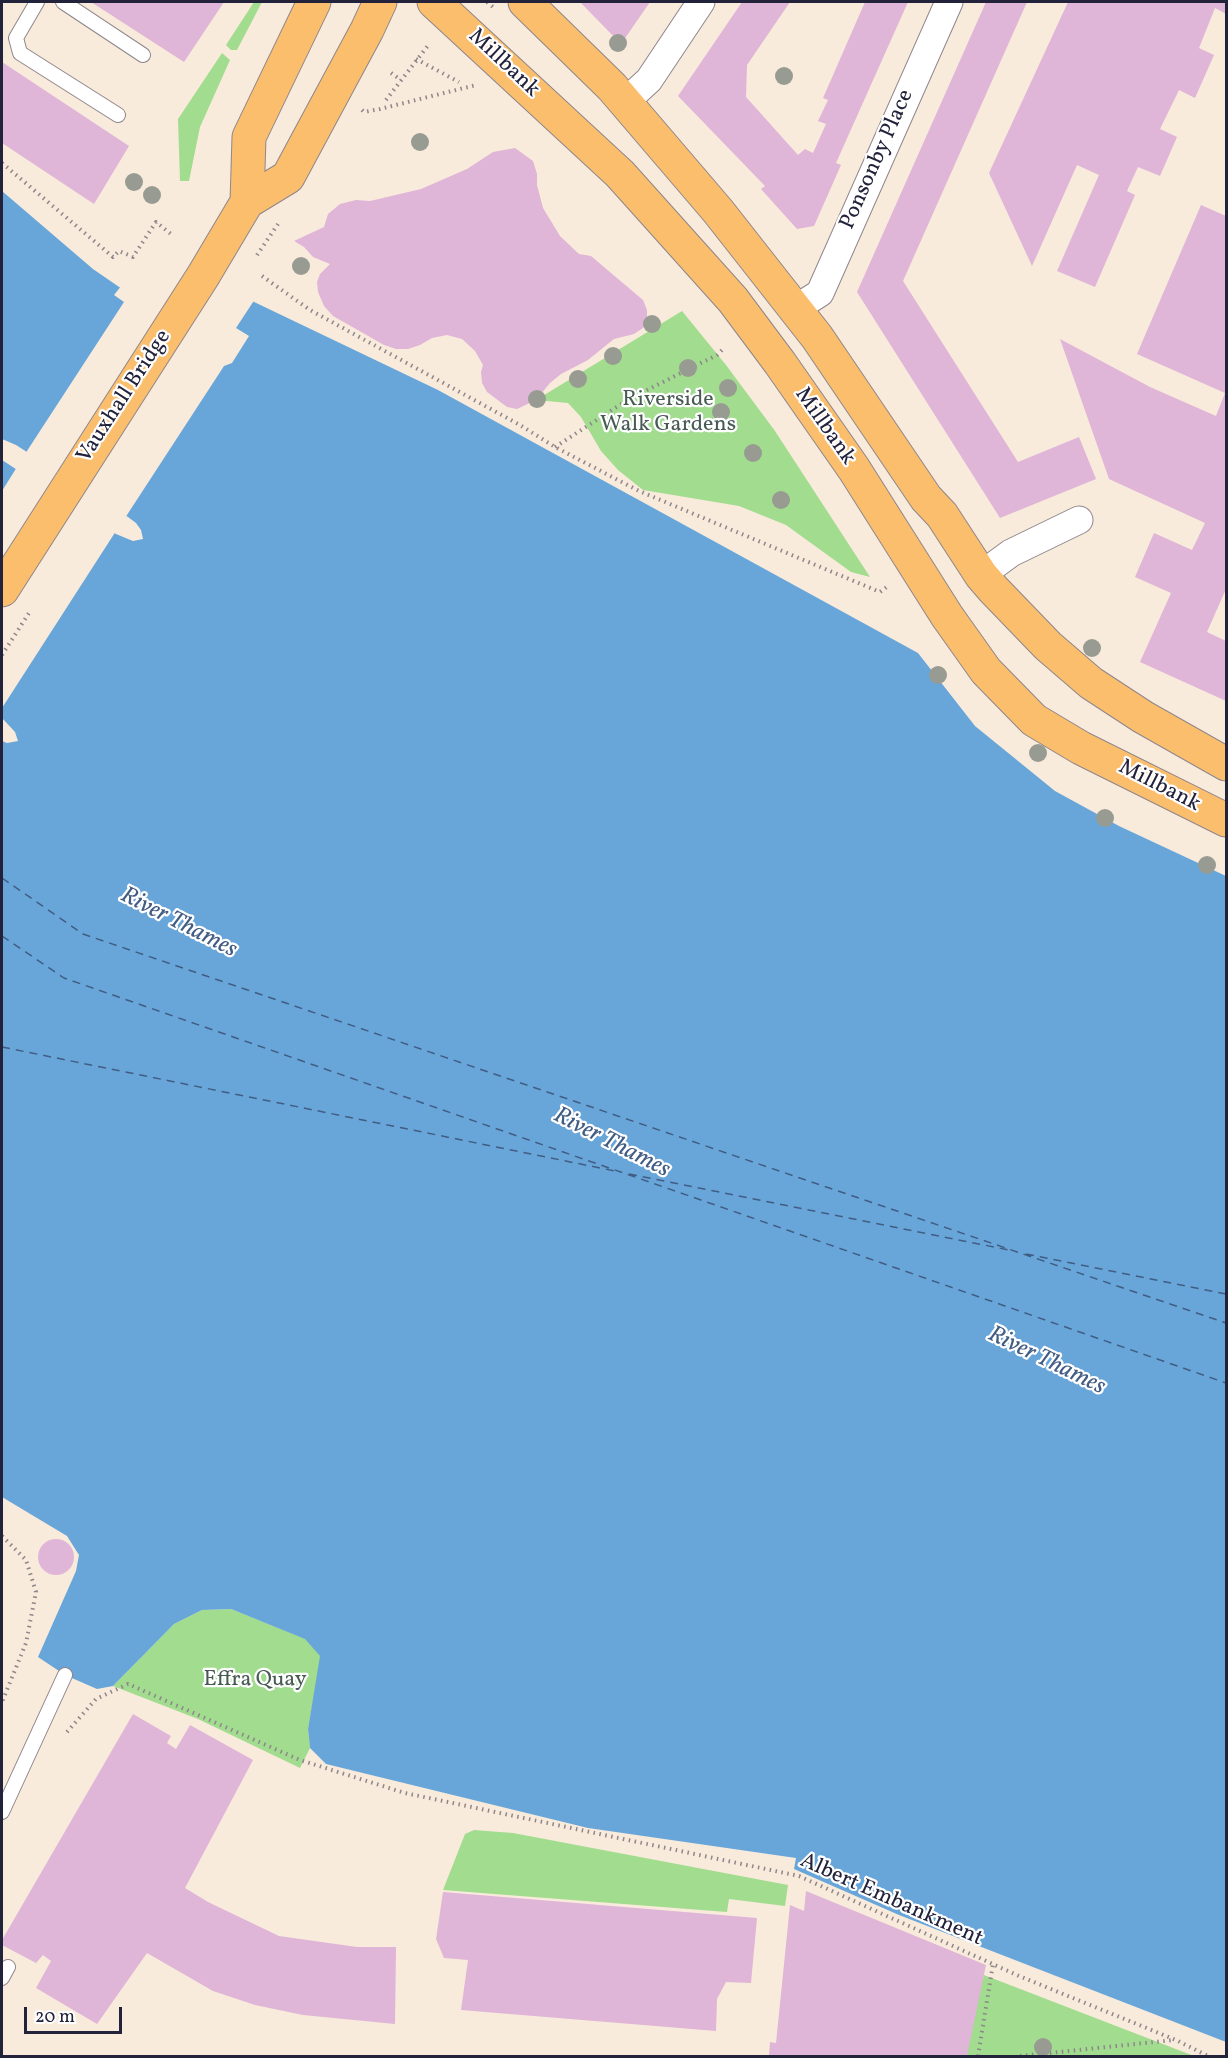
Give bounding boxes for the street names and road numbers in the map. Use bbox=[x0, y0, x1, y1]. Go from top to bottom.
street label: Millbank bbox=[462, 24, 544, 104]
street label: Ponsonby Place bbox=[835, 86, 921, 234]
street label: Vauxhall Bridge bbox=[72, 326, 178, 468]
street label: Millbank bbox=[788, 383, 860, 471]
street label: Millbank bbox=[1114, 755, 1204, 819]
street label: Albert Embankment bbox=[795, 1849, 987, 1953]

